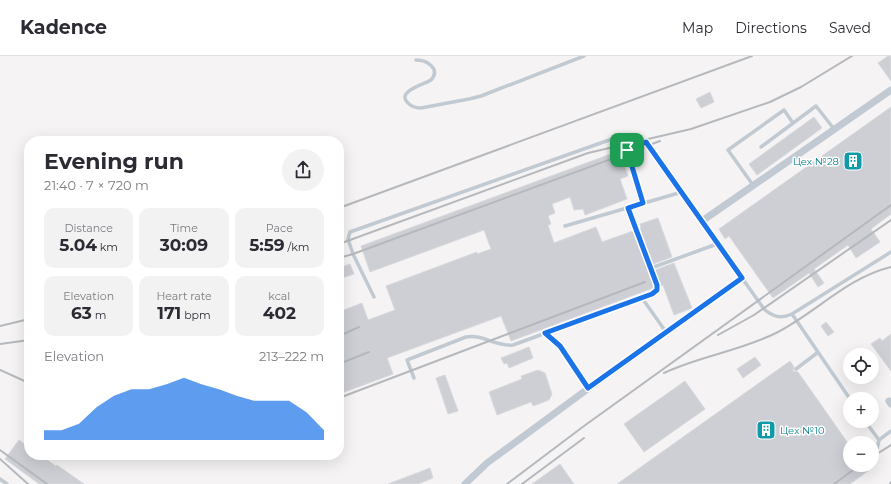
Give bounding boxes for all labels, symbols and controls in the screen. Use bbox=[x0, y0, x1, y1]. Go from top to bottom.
text: Kadence bbox=[20, 16, 107, 39]
text: Map bbox=[682, 19, 713, 37]
text: Directions bbox=[735, 19, 807, 37]
text: Saved bbox=[829, 19, 871, 37]
pin bbox=[610, 133, 644, 167]
icon: arrive bbox=[616, 139, 638, 161]
text: Evening run bbox=[44, 148, 184, 175]
button: share bbox=[282, 149, 324, 191]
building icon: Цех №28 bbox=[842, 150, 864, 172]
place label: Цех №28 bbox=[793, 155, 839, 168]
text: 21:40 · 7 × 720 m bbox=[44, 177, 149, 193]
text: Distance bbox=[65, 221, 113, 235]
text: Time bbox=[170, 221, 198, 235]
text: Pace bbox=[266, 221, 293, 235]
text: 5.04 bbox=[59, 235, 97, 255]
text: 30:09 bbox=[160, 235, 208, 255]
text: 5:59 bbox=[249, 235, 285, 255]
text: km bbox=[97, 240, 118, 254]
text: /km bbox=[285, 240, 309, 254]
text: Elevation bbox=[63, 289, 114, 303]
text: Heart rate bbox=[156, 289, 212, 303]
text: kcal bbox=[268, 289, 290, 303]
text: 63 bbox=[71, 303, 92, 323]
text: 171 bbox=[157, 303, 181, 323]
text: 402 bbox=[263, 303, 296, 323]
text: m bbox=[92, 308, 106, 322]
text: bpm bbox=[181, 308, 211, 322]
text: Elevation bbox=[44, 348, 104, 364]
text: 213–222 m bbox=[259, 348, 324, 364]
map controls bbox=[843, 348, 879, 472]
button: locate bbox=[843, 348, 879, 384]
button: + bbox=[843, 392, 879, 428]
building icon: Цех №10 bbox=[755, 419, 777, 441]
place label: Цех №10 bbox=[780, 424, 825, 437]
button: − bbox=[843, 436, 879, 472]

